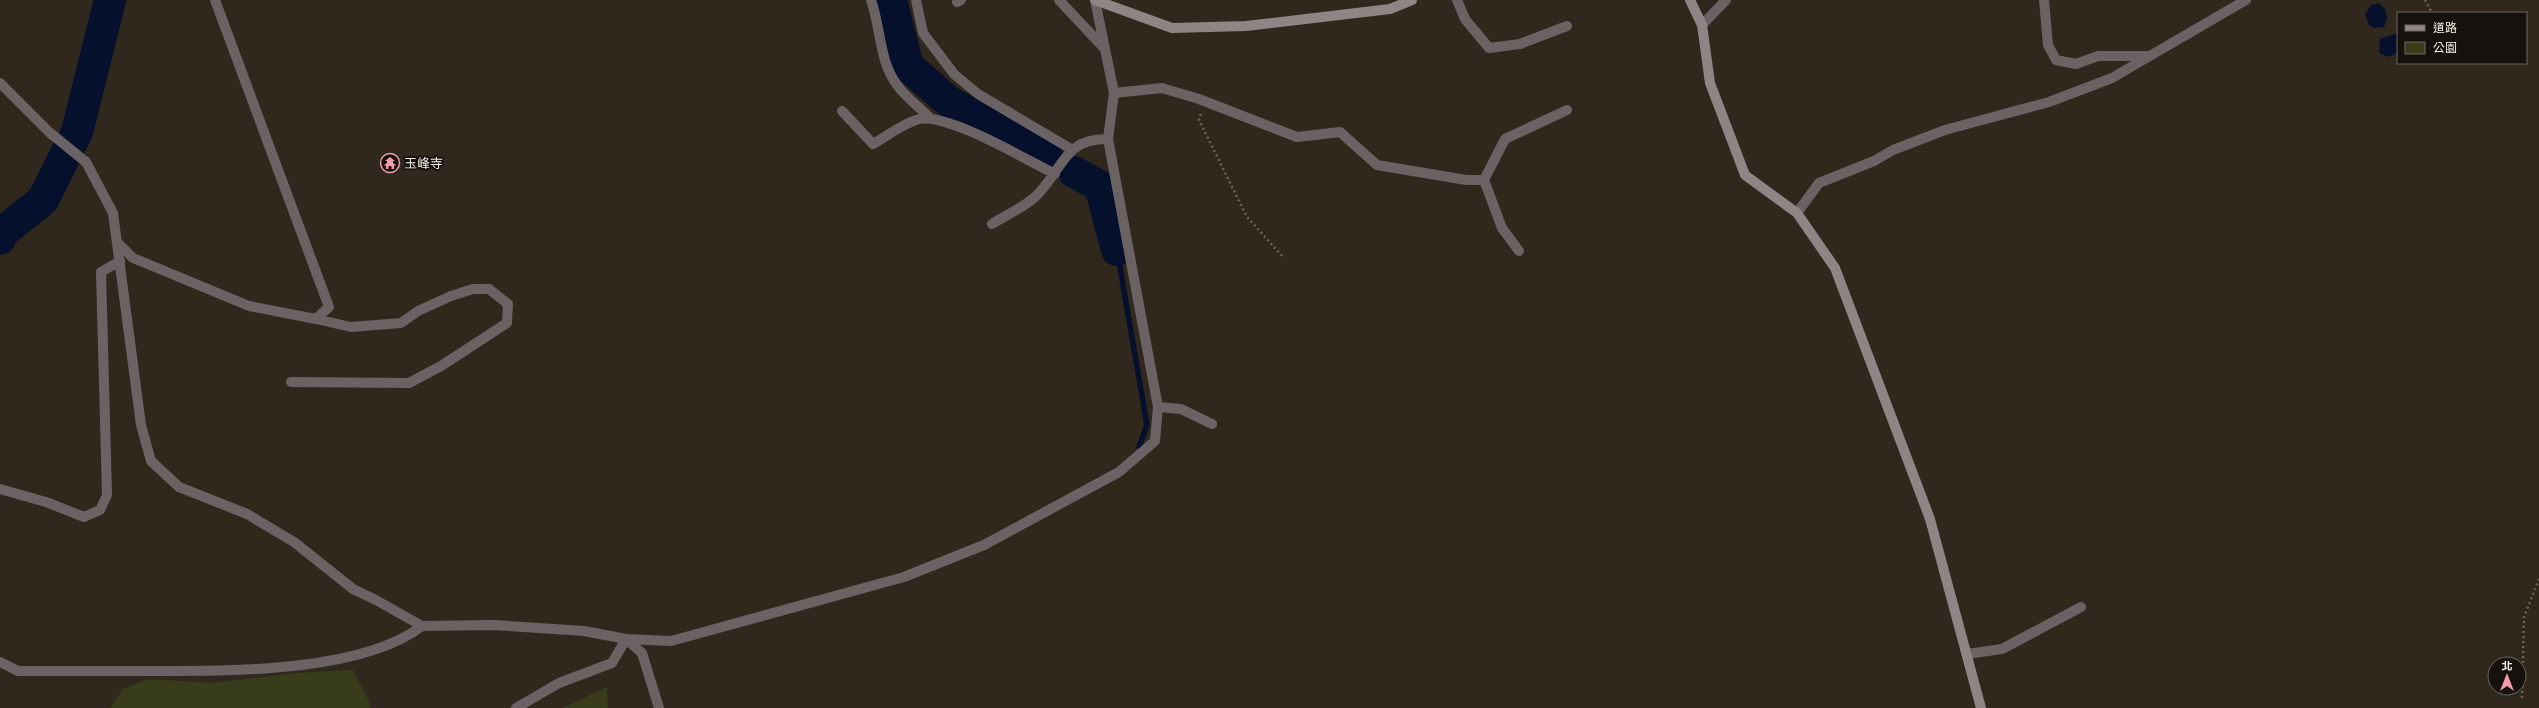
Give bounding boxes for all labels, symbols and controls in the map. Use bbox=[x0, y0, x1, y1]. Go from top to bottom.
legend bbox=[2397, 12, 2527, 64]
text: 道路 bbox=[2433, 21, 2457, 37]
text: 公園 bbox=[2433, 41, 2457, 57]
temple icon: 玉峰寺 bbox=[379, 152, 401, 174]
place label: 玉峰寺 bbox=[404, 156, 443, 173]
north arrow bbox=[2487, 656, 2527, 696]
text: 北 bbox=[2502, 660, 2513, 674]

